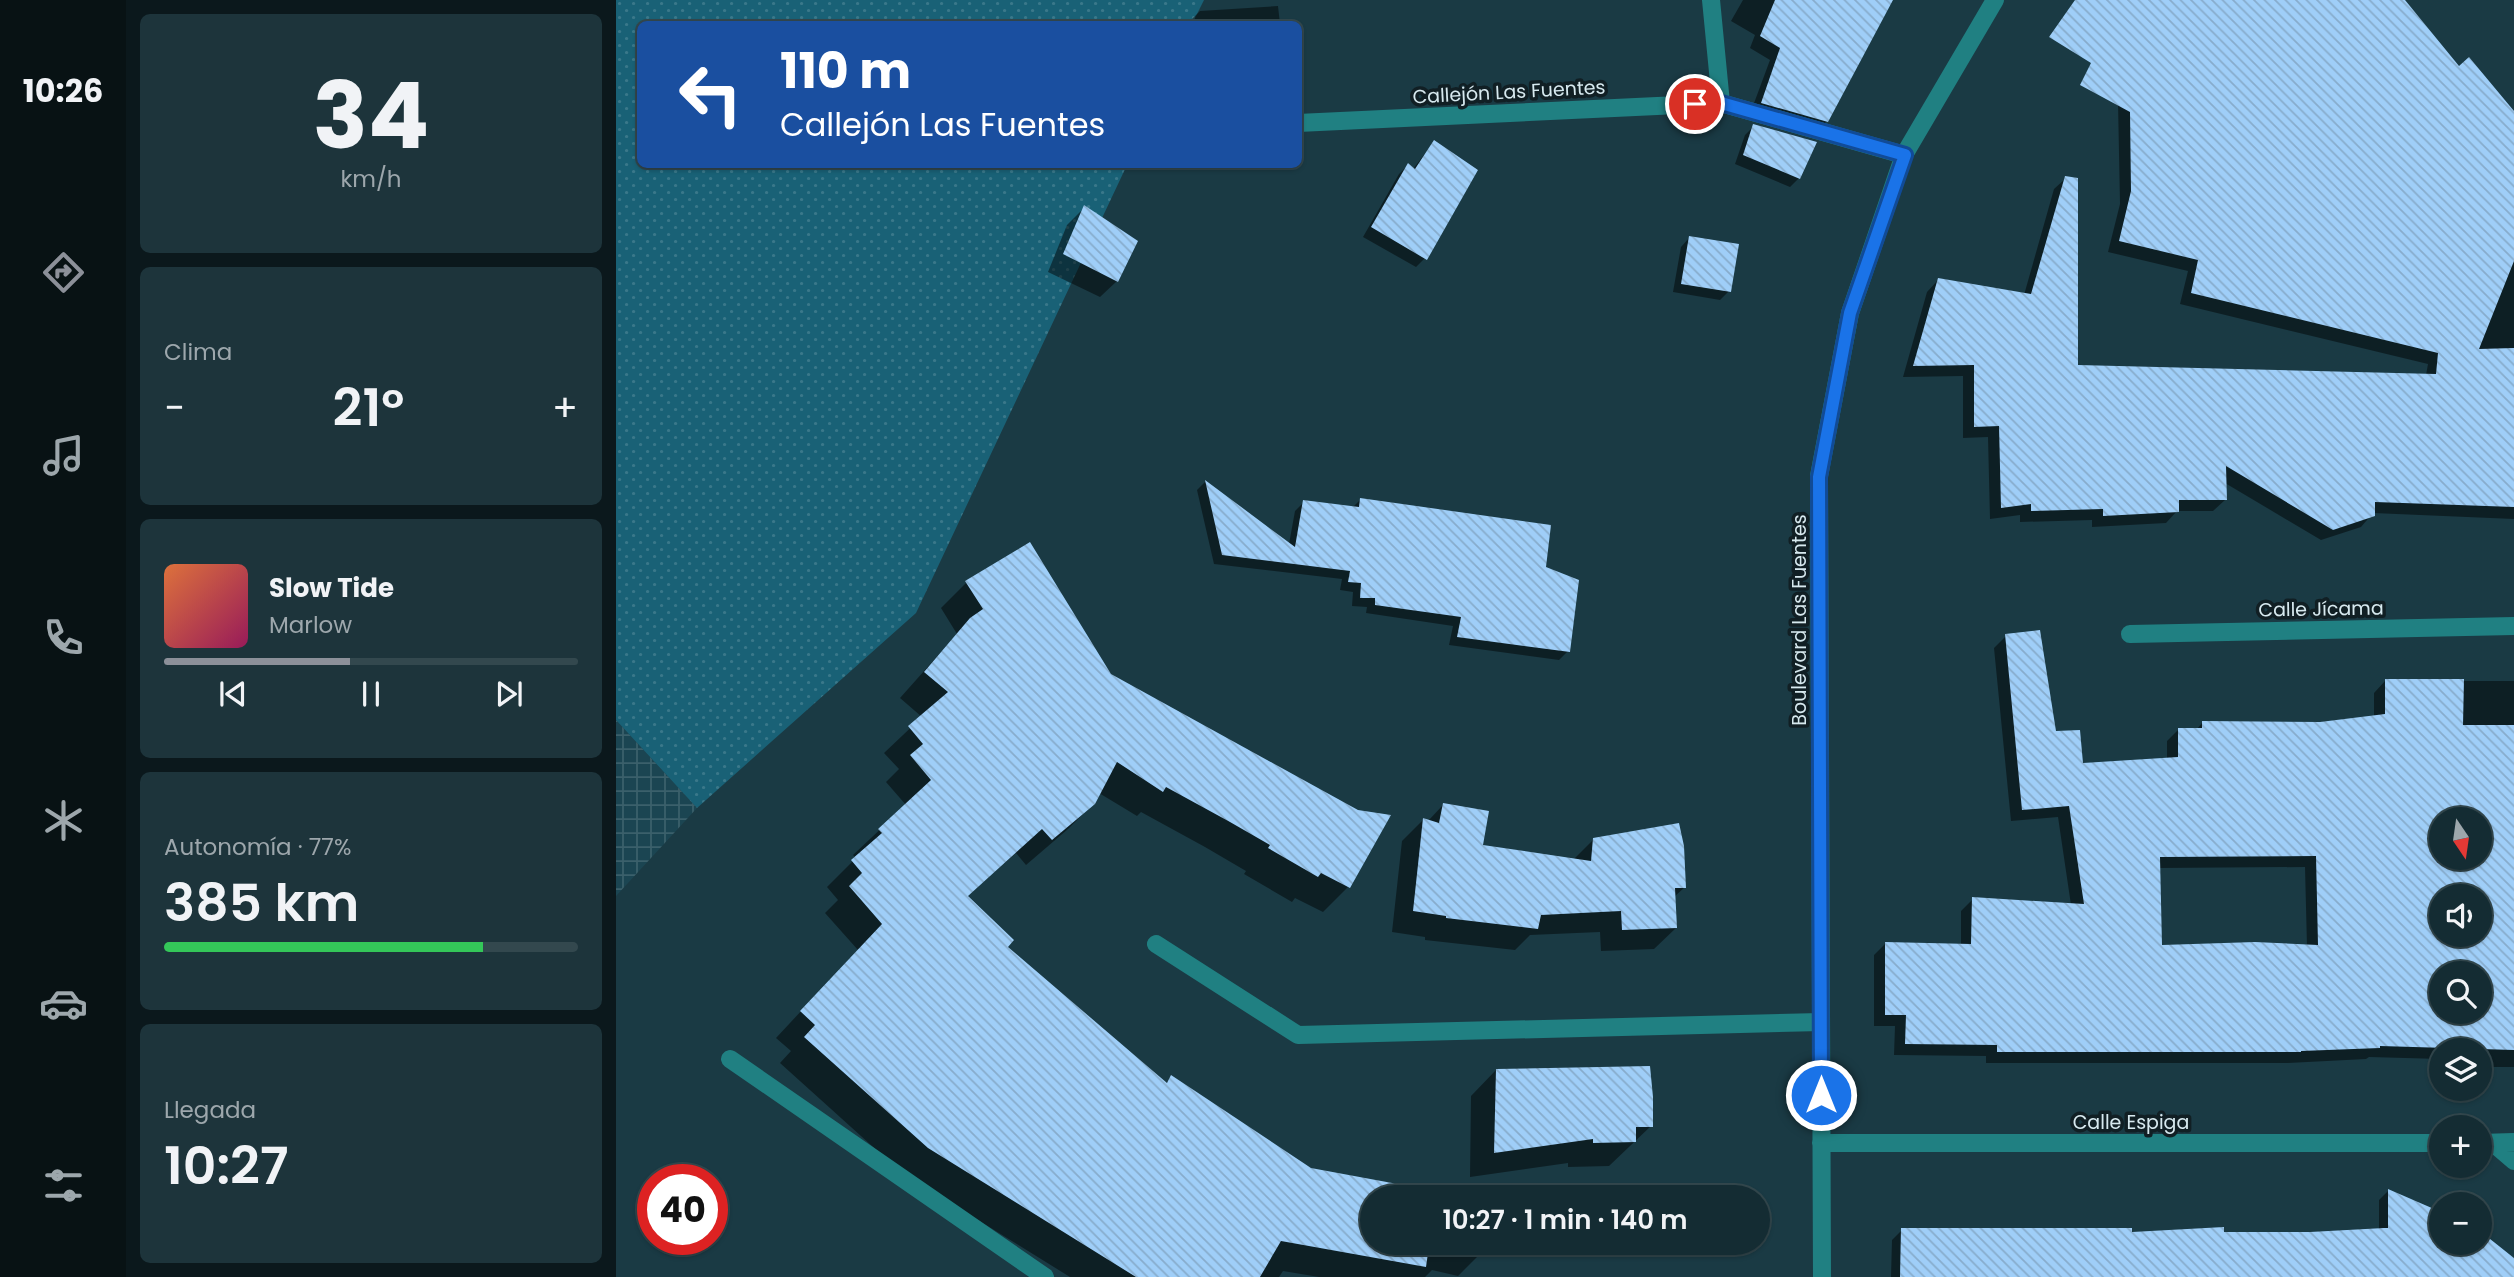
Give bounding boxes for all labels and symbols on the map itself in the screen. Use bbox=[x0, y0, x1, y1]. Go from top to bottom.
street label: Callejón Las Fuentes bbox=[1412, 73, 1606, 111]
pin bbox=[1665, 74, 1725, 134]
street label: Boulevard Las Fuentes bbox=[1786, 514, 1813, 726]
street label: Calle Jícama bbox=[2258, 594, 2384, 624]
north arrow bbox=[2429, 807, 2492, 870]
position arrow bbox=[1784, 1058, 1858, 1132]
street label: Calle Espiga bbox=[2073, 1109, 2189, 1136]
speed limit sign: 40 bbox=[637, 1164, 728, 1255]

